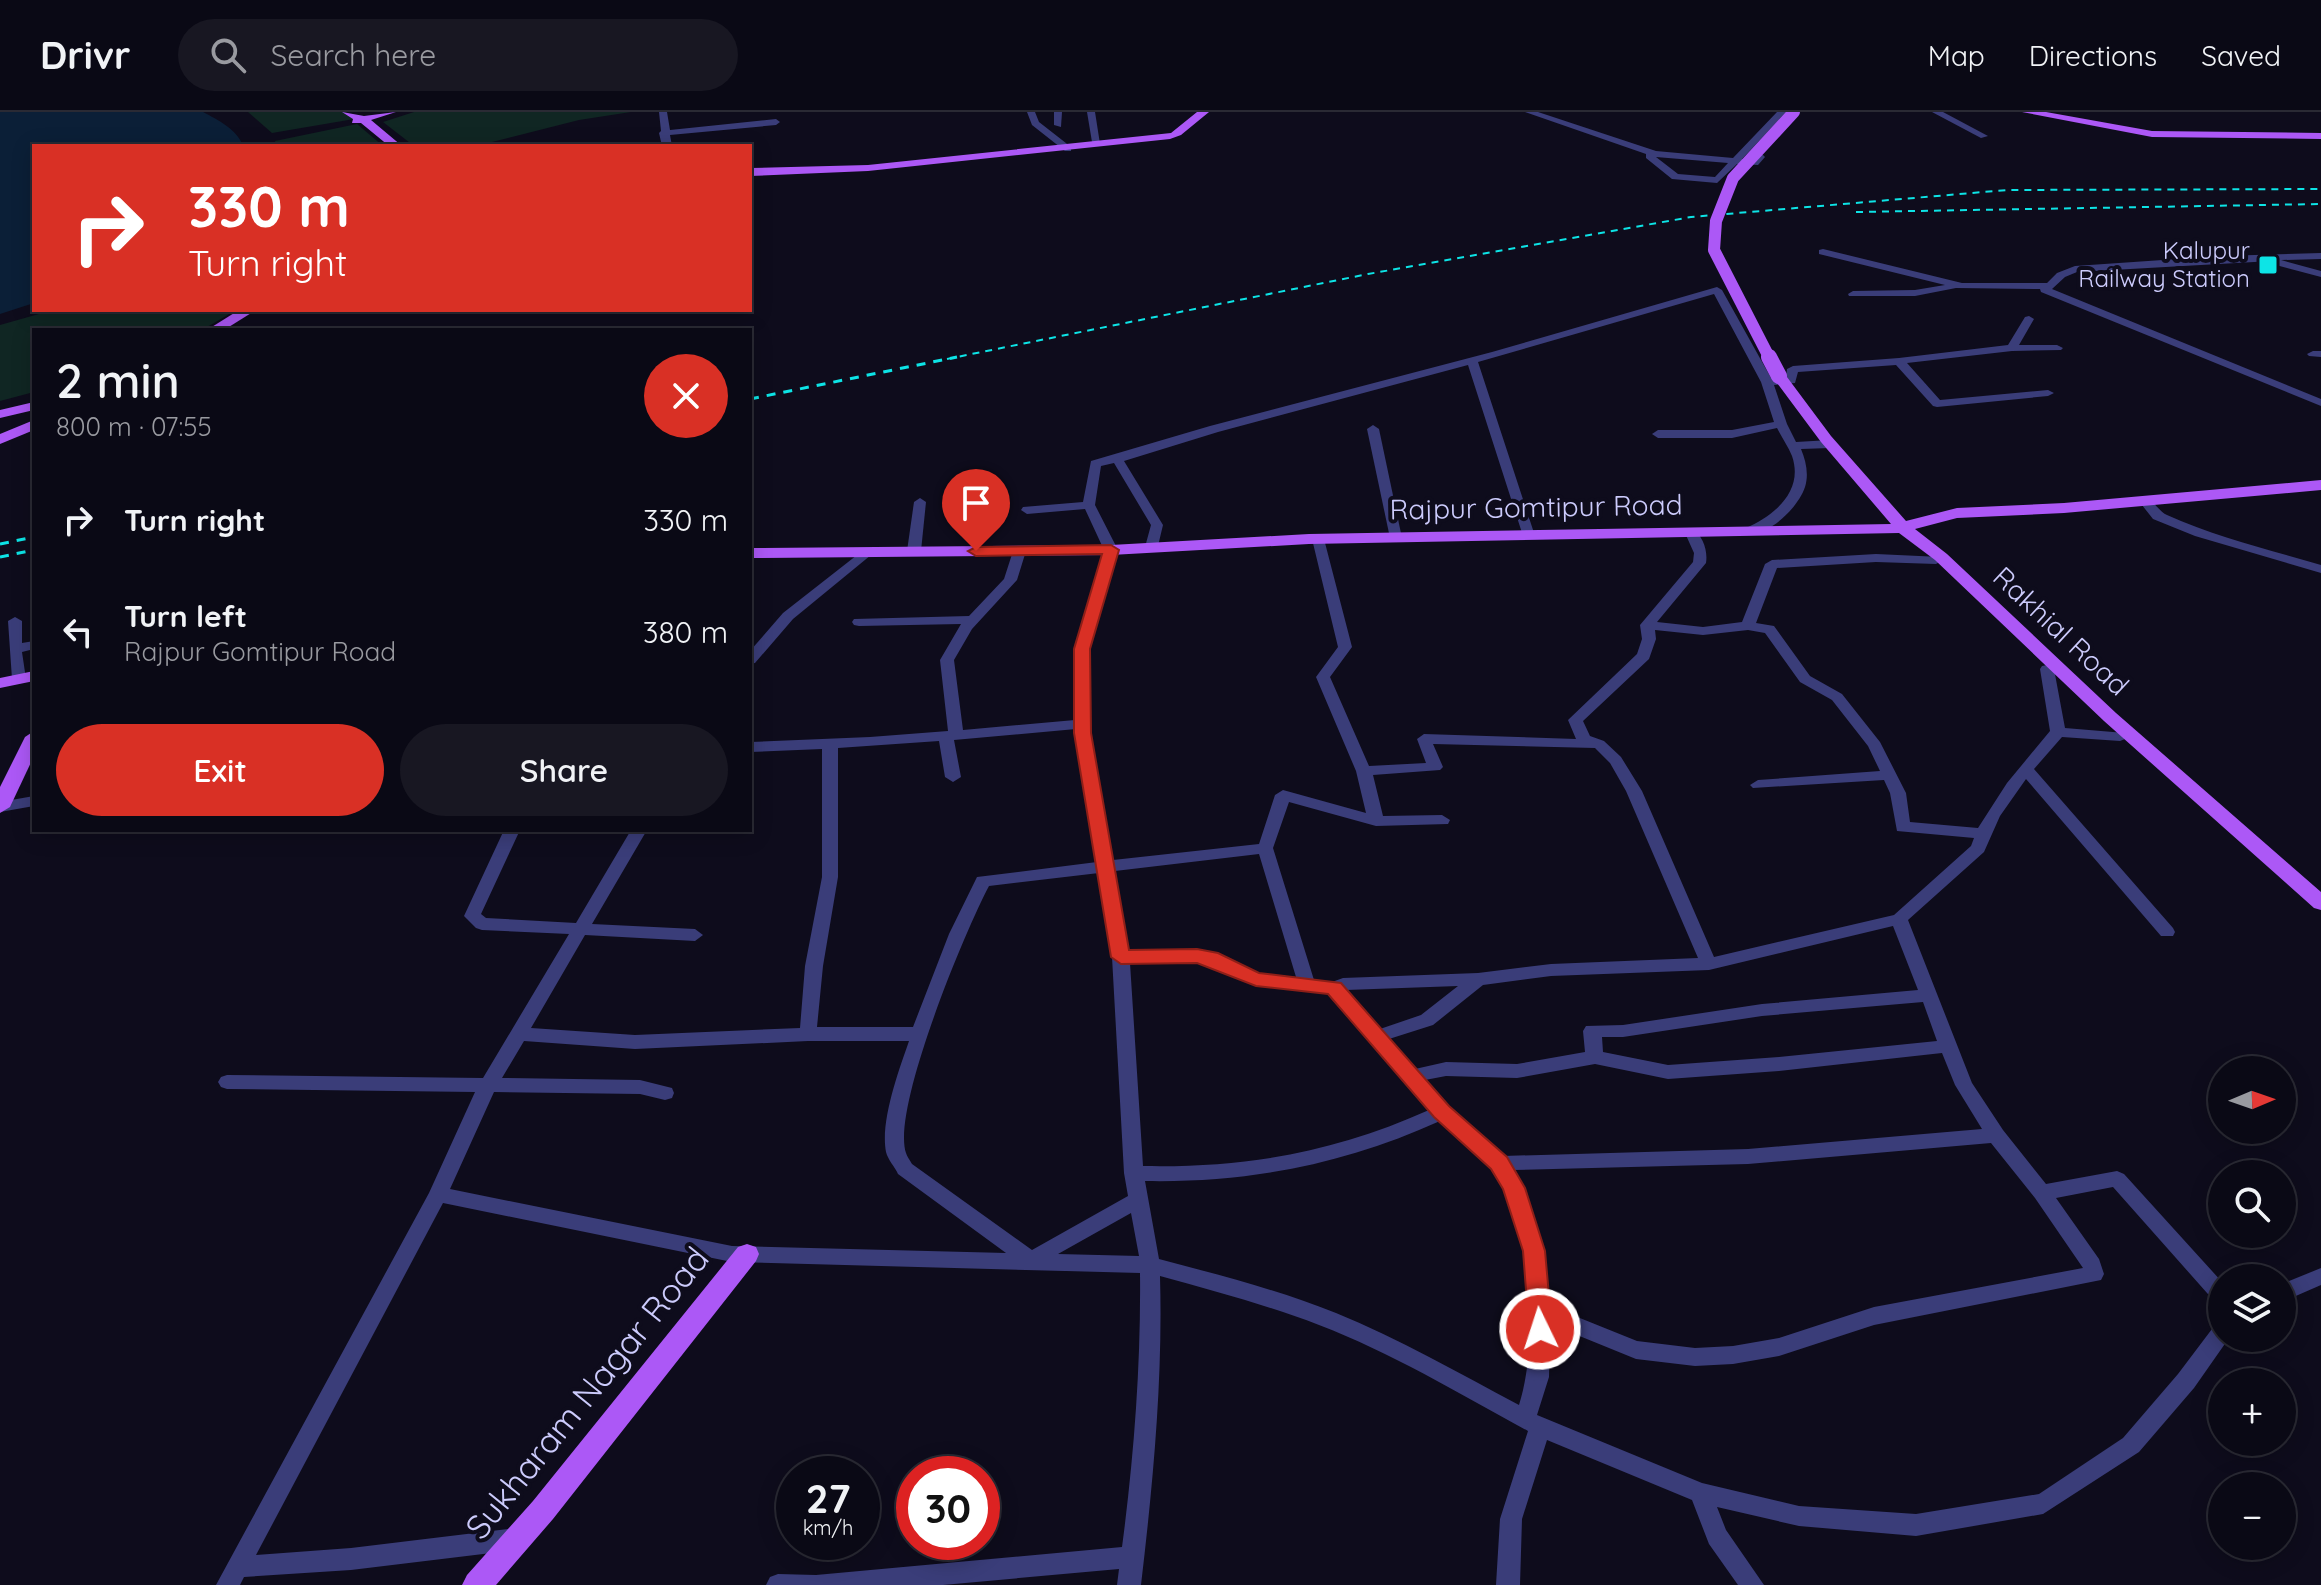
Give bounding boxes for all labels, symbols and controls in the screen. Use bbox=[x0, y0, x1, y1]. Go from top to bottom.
search box bbox=[178, 19, 738, 91]
text: Drivr bbox=[40, 31, 130, 79]
icon: search bbox=[206, 33, 250, 77]
text: Search here bbox=[270, 36, 436, 74]
text: Map bbox=[1928, 38, 1985, 73]
text: Directions bbox=[2029, 38, 2157, 73]
text: Saved bbox=[2201, 38, 2281, 73]
text: 330 m bbox=[188, 171, 350, 241]
icon: right bbox=[56, 176, 160, 280]
place label: Kalupur Railway Station bbox=[2078, 235, 2250, 293]
text: Turn right bbox=[188, 240, 347, 285]
marker: Kalupur Railway Station bbox=[2257, 254, 2279, 276]
text: 2 min bbox=[56, 350, 180, 410]
button: close bbox=[644, 354, 728, 438]
text: 800 m · 07:55 bbox=[56, 410, 212, 443]
pin bbox=[942, 469, 1010, 551]
icon: arrive bbox=[954, 481, 998, 525]
street label: Rajpur Gomtipur Road bbox=[1389, 486, 1683, 527]
icon: right bbox=[56, 498, 100, 542]
text: Turn right bbox=[124, 501, 265, 539]
text: 330 m bbox=[643, 501, 728, 539]
street label: Rakhial Road bbox=[1986, 559, 2137, 702]
text: Turn left bbox=[124, 597, 247, 635]
icon: left bbox=[56, 610, 100, 654]
text: 380 m bbox=[643, 613, 728, 651]
text: Rajpur Gomtipur Road bbox=[124, 635, 396, 668]
button: Exit bbox=[56, 724, 384, 816]
button: Share bbox=[400, 724, 728, 816]
north arrow bbox=[2208, 1056, 2296, 1144]
map controls bbox=[2208, 1056, 2296, 1560]
button: search bbox=[2208, 1160, 2296, 1248]
street label: Sukharam Nagar Road bbox=[455, 1238, 718, 1548]
button: layers bbox=[2208, 1264, 2296, 1352]
position arrow bbox=[1498, 1287, 1582, 1371]
button: + bbox=[2208, 1368, 2296, 1456]
speed limit sign: 30 bbox=[896, 1456, 1000, 1560]
button: − bbox=[2208, 1472, 2296, 1560]
text: 27 bbox=[806, 1473, 850, 1523]
text: km/h bbox=[803, 1515, 853, 1540]

